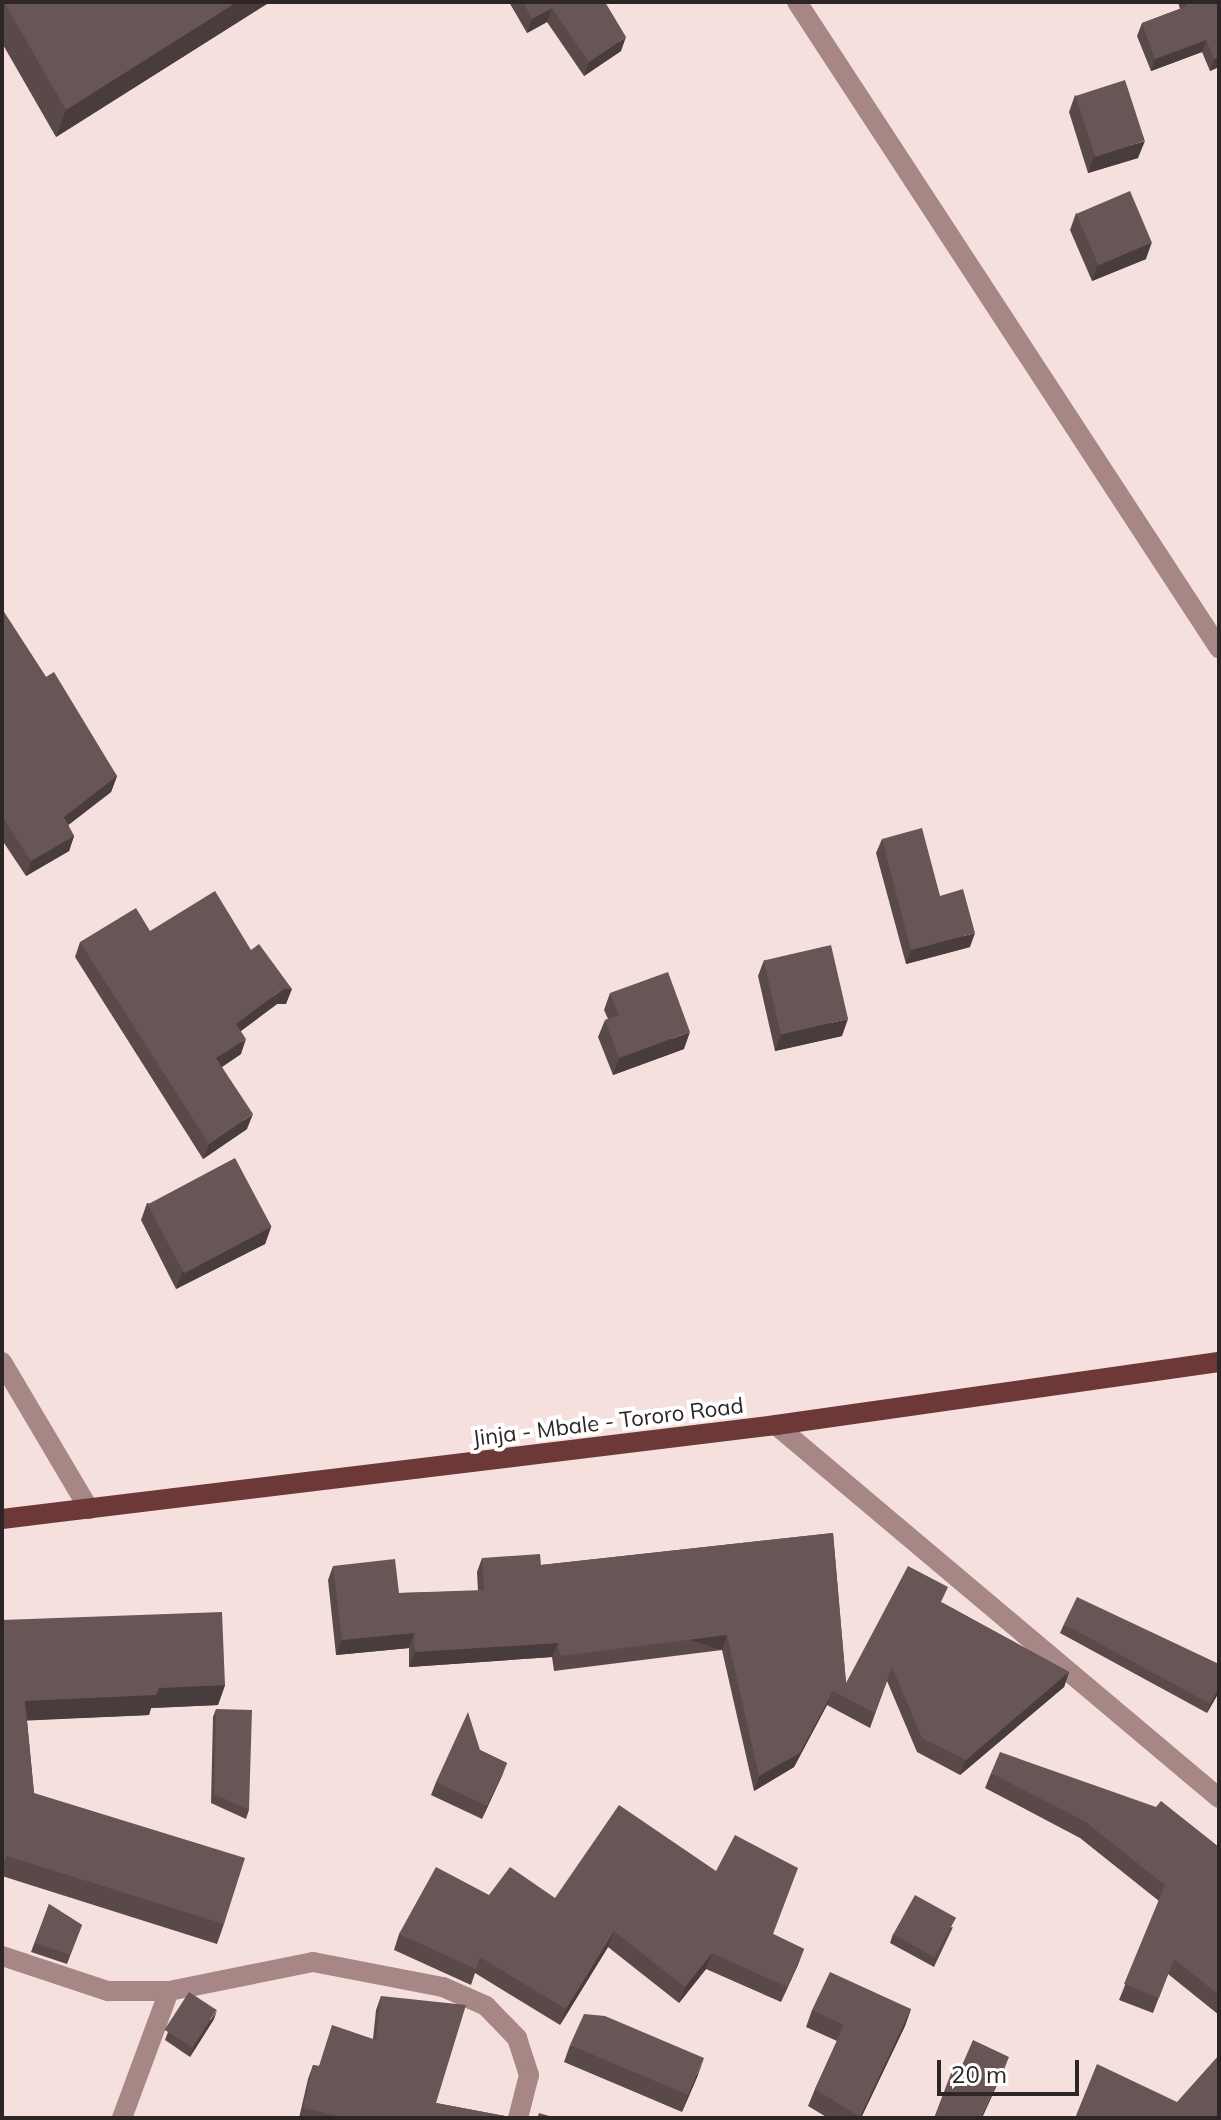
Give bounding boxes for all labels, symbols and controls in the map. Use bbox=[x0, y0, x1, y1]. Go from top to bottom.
street label: Jinja - Mbale - Tororo Road bbox=[471, 1392, 745, 1452]
scale bar bbox=[941, 2044, 1083, 2094]
text: 20 m bbox=[951, 2059, 1007, 2089]

